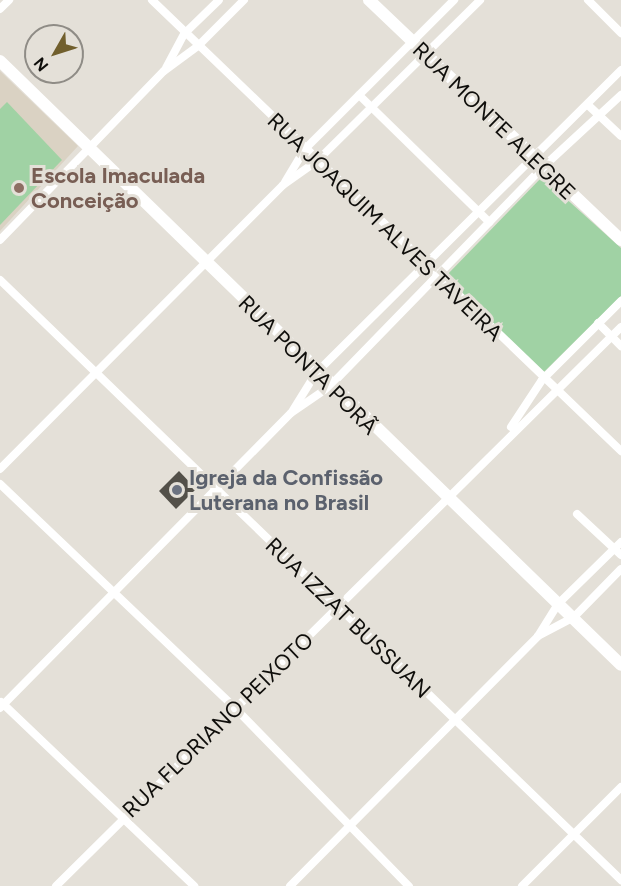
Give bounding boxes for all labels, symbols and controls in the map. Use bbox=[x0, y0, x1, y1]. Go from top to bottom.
north arrow bbox=[24, 24, 84, 84]
street label: RUA MONTE ALEGRE bbox=[407, 37, 581, 205]
text: N bbox=[30, 54, 52, 75]
street label: RUA JOAQUIM ALVES TAVEIRA bbox=[262, 107, 508, 347]
place label: Escola Imaculada Conceição bbox=[31, 162, 205, 214]
marker: Escola Imaculada Conceição bbox=[12, 181, 26, 195]
street label: RUA PONTA PORÃ bbox=[233, 290, 383, 440]
place label: Igreja da Confissão Luterana no Brasil bbox=[189, 464, 383, 516]
marker: Igreja da Confissão Luterana no Brasil bbox=[170, 483, 184, 497]
street label: RUA IZZAT BUSSUAN bbox=[260, 532, 436, 704]
street label: RUA FLORIANO PEIXOTO bbox=[117, 627, 319, 823]

